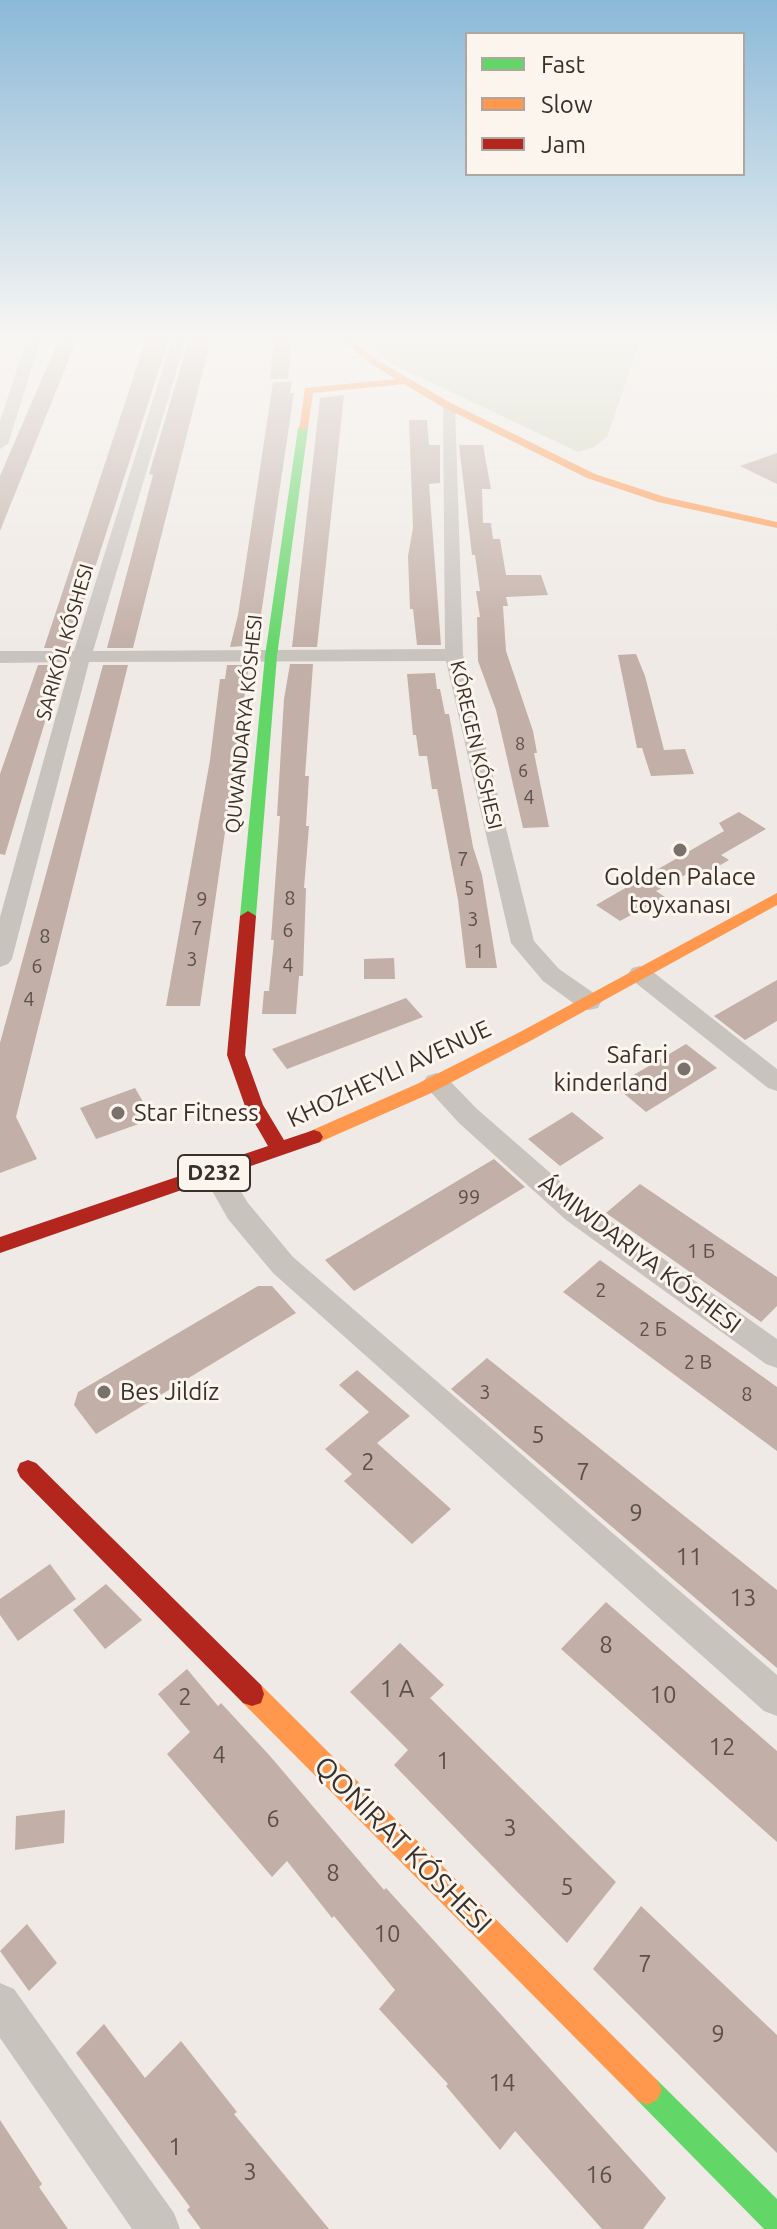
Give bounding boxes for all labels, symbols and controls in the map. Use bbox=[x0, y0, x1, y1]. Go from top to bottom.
legend bbox=[465, 32, 745, 176]
text: Fast bbox=[541, 51, 585, 78]
text: Slow bbox=[541, 91, 593, 118]
text: Jam bbox=[541, 131, 586, 158]
street label: SARIKÓL KÓSHESI bbox=[31, 561, 99, 723]
street label: QUWANDARYA KÓSHESI bbox=[221, 613, 267, 835]
street label: KÓREGEN KÓSHESI bbox=[445, 658, 507, 832]
house number: 8 bbox=[515, 733, 525, 755]
house number: 6 bbox=[518, 760, 528, 782]
house number: 4 bbox=[523, 785, 535, 809]
marker: Golden Palace toyxanası bbox=[671, 841, 689, 859]
house number: 7 bbox=[457, 847, 469, 871]
place label: Golden Palace toyxanası bbox=[604, 863, 756, 919]
house number: 5 bbox=[463, 876, 475, 900]
house number: 8 bbox=[284, 886, 296, 910]
house number: 9 bbox=[196, 887, 208, 911]
house number: 3 bbox=[467, 907, 479, 931]
house number: 7 bbox=[191, 916, 203, 940]
house number: 6 bbox=[282, 918, 294, 942]
house number: 8 bbox=[39, 924, 51, 948]
house number: 1 bbox=[473, 939, 485, 963]
house number: 3 bbox=[186, 947, 198, 971]
house number: 4 bbox=[282, 953, 294, 977]
house number: 6 bbox=[31, 954, 43, 978]
house number: 4 bbox=[23, 987, 35, 1011]
street label: KHOZHEYLI AVENUE bbox=[283, 1014, 495, 1134]
place label: Safari kinderland bbox=[554, 1041, 668, 1097]
marker: Safari kinderland bbox=[675, 1060, 693, 1078]
place label: Star Fitness bbox=[134, 1099, 259, 1127]
marker: Star Fitness bbox=[109, 1104, 127, 1122]
road number: D232 bbox=[178, 1155, 250, 1191]
street label: ÁMIWDARIYA KÓSHESI bbox=[533, 1169, 747, 1339]
house number: 99 bbox=[458, 1185, 480, 1209]
house number: 1 Б bbox=[687, 1239, 715, 1263]
house number: 2 bbox=[595, 1278, 607, 1302]
house number: 2 Б bbox=[639, 1317, 667, 1341]
house number: 2 В bbox=[684, 1350, 712, 1374]
place label: Bes Jildíz bbox=[120, 1378, 219, 1406]
house number: 3 bbox=[479, 1380, 491, 1404]
house number: 8 bbox=[741, 1382, 753, 1406]
marker: Bes Jildíz bbox=[95, 1383, 113, 1401]
house number: 5 bbox=[531, 1421, 545, 1449]
house number: 2 bbox=[361, 1448, 375, 1476]
house number: 7 bbox=[576, 1458, 590, 1486]
house number: 9 bbox=[629, 1499, 643, 1527]
house number: 11 bbox=[675, 1543, 703, 1571]
house number: 13 bbox=[729, 1584, 757, 1612]
house number: 8 bbox=[599, 1631, 613, 1659]
house number: 1 А bbox=[380, 1675, 414, 1703]
house number: 10 bbox=[649, 1681, 677, 1709]
house number: 2 bbox=[178, 1683, 192, 1711]
house number: 12 bbox=[708, 1733, 736, 1761]
house number: 4 bbox=[212, 1741, 226, 1769]
house number: 1 bbox=[436, 1747, 450, 1775]
street label: QOŃIRAT KÓSHESI bbox=[307, 1749, 499, 1941]
house number: 6 bbox=[266, 1805, 280, 1833]
house number: 3 bbox=[503, 1814, 517, 1842]
house number: 8 bbox=[326, 1859, 340, 1887]
house number: 5 bbox=[560, 1873, 574, 1901]
house number: 10 bbox=[373, 1920, 401, 1948]
house number: 7 bbox=[638, 1950, 652, 1978]
house number: 9 bbox=[711, 2020, 725, 2048]
house number: 14 bbox=[488, 2069, 516, 2097]
house number: 1 bbox=[168, 2133, 182, 2161]
house number: 3 bbox=[243, 2158, 257, 2186]
house number: 16 bbox=[585, 2161, 613, 2189]

